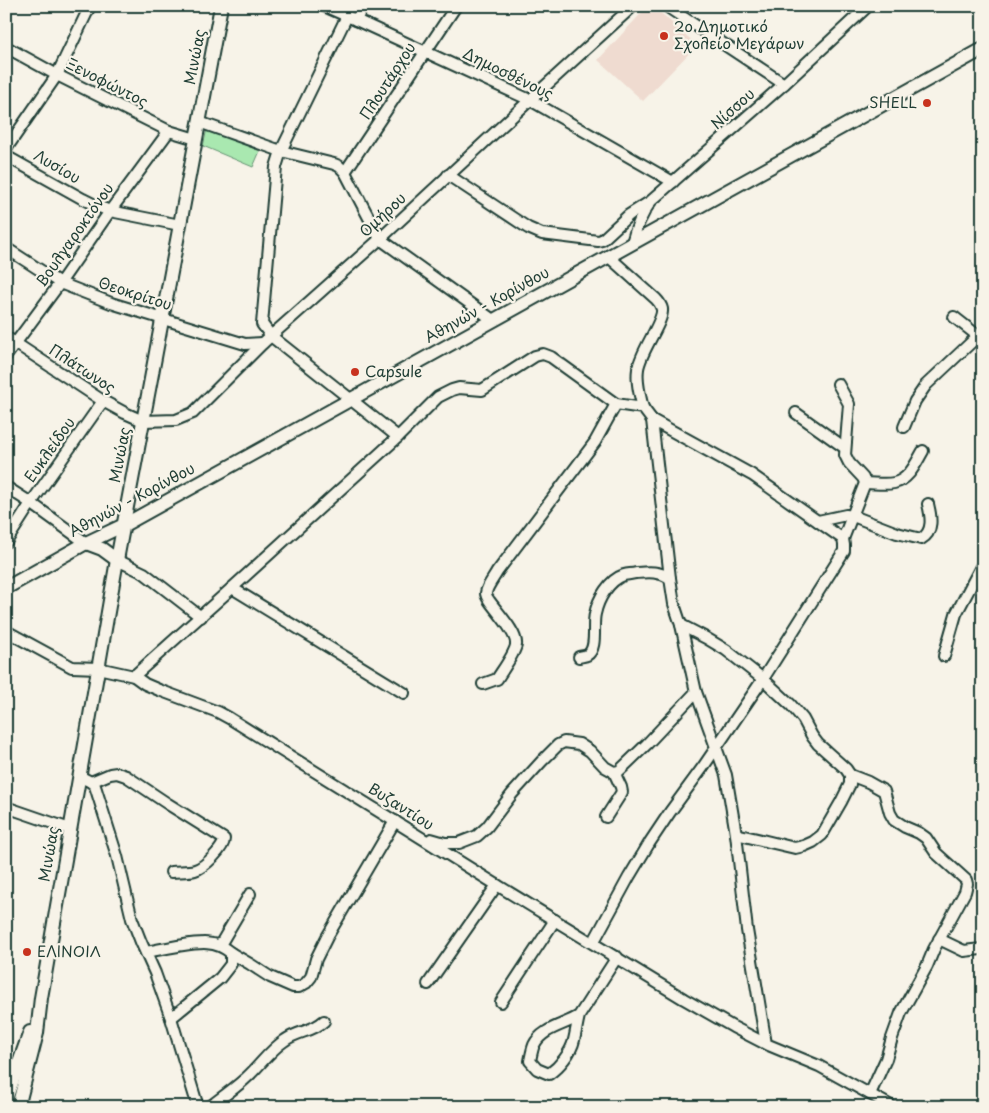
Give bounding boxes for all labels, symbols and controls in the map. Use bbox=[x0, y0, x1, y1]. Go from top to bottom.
place label: 2ο Δημοτικό Σχολείο Μεγάρων bbox=[674, 14, 805, 54]
street label: Μινώας bbox=[177, 27, 210, 86]
marker: 2ο Δημοτικό Σχολείο Μεγάρων bbox=[658, 30, 670, 42]
street label: Πλουτάρχου bbox=[353, 37, 420, 123]
street label: Δημοσθένους bbox=[460, 41, 558, 105]
street label: Ξενοφώντος bbox=[63, 51, 153, 112]
street label: Νίσσου bbox=[705, 82, 759, 134]
place label: SHELL bbox=[869, 90, 917, 113]
marker: SHELL bbox=[921, 97, 933, 109]
street label: Λυσίου bbox=[30, 143, 85, 188]
street label: Βουλγαροκτόνου bbox=[29, 177, 118, 291]
street label: Ομήρου bbox=[353, 186, 411, 242]
street label: Αθηνών - Κορίνθου bbox=[420, 260, 553, 348]
street label: Θεοκρίτου bbox=[96, 270, 175, 315]
street label: Πλάτωνος bbox=[45, 338, 121, 398]
place label: Capsule bbox=[365, 359, 422, 382]
marker: Capsule bbox=[349, 366, 361, 378]
street label: Ευκλείδου bbox=[18, 412, 80, 486]
street label: Μινώας bbox=[102, 425, 135, 484]
street label: Αθηνών - Κορίνθου bbox=[64, 456, 198, 542]
street label: Βυζαντίου bbox=[365, 777, 439, 835]
street label: Μινώας bbox=[31, 824, 64, 883]
place label: ΕΛΙΝΟΙΛ bbox=[37, 939, 101, 962]
marker: ΕΛΙΝΟΙΛ bbox=[21, 946, 33, 958]

